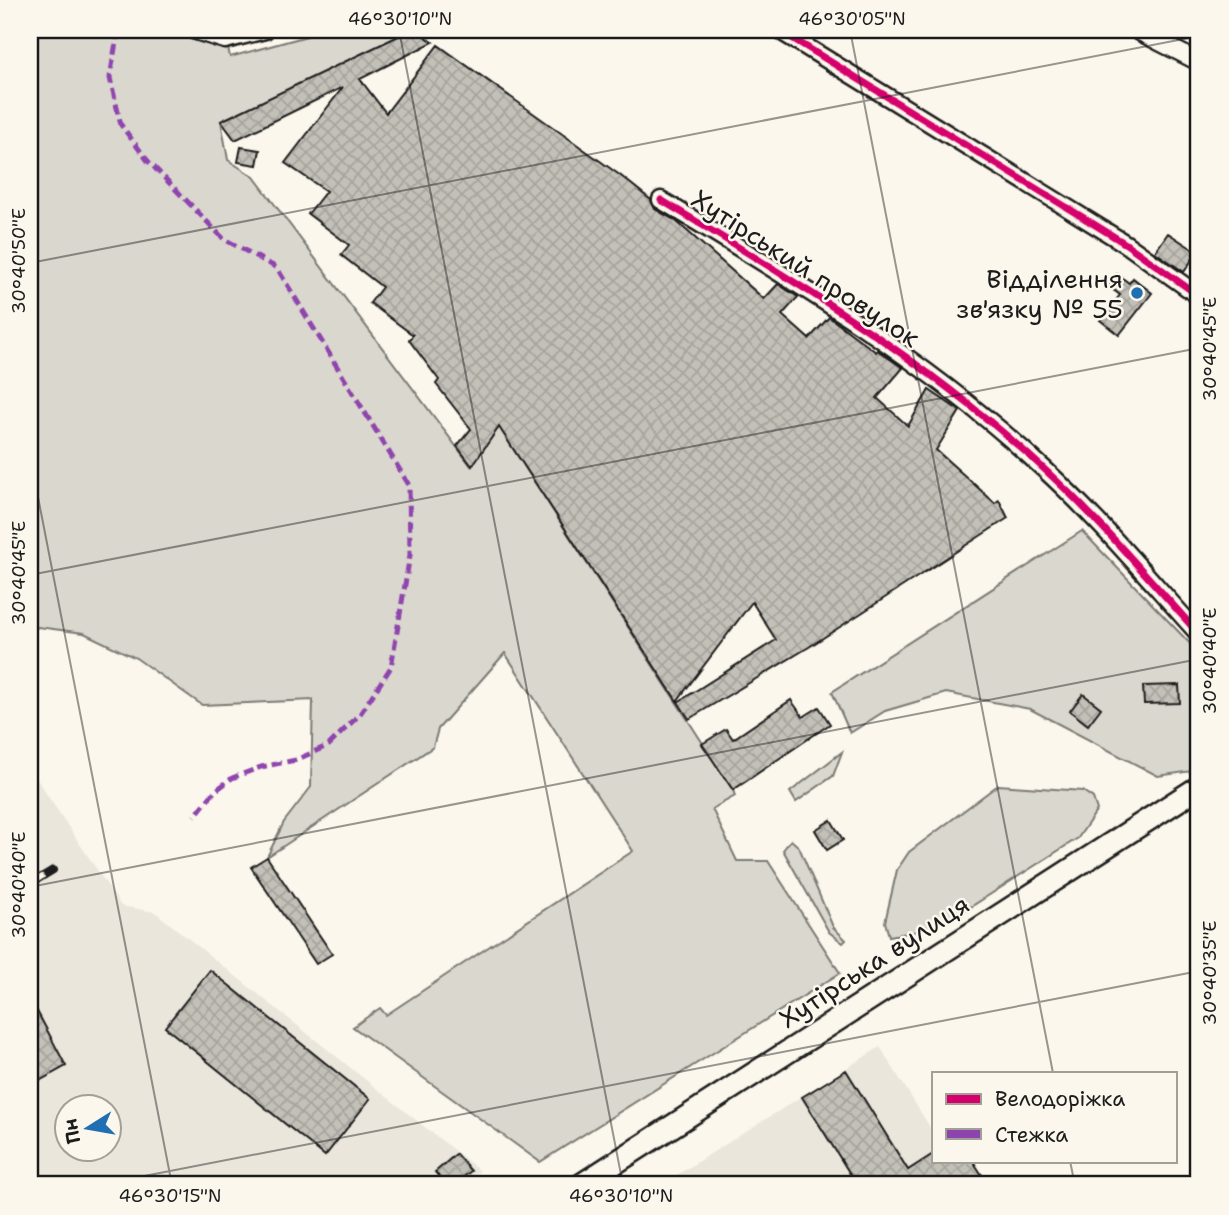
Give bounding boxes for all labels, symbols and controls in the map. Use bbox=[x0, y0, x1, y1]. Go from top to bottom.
text: 46°30'10"N bbox=[348, 7, 452, 31]
text: 46°30'05"N bbox=[798, 7, 906, 31]
street label: Хутірський провулок bbox=[685, 181, 927, 355]
text: 30°40'50"E bbox=[7, 208, 31, 314]
place label: Відділення зв'язку № 55 bbox=[956, 261, 1123, 326]
marker: Відділення зв'язку № 55 bbox=[1129, 285, 1145, 301]
text: 30°40'45"E bbox=[1198, 297, 1222, 401]
text: 30°40'45"E bbox=[7, 521, 31, 625]
text: 30°40'40"E bbox=[1198, 608, 1222, 714]
text: 30°40'40"E bbox=[7, 832, 31, 938]
street label: Хутірська вулиця bbox=[772, 886, 976, 1036]
text: 30°40'35"E bbox=[1198, 921, 1222, 1025]
legend bbox=[932, 1072, 1176, 1162]
text: Велодоріжка bbox=[995, 1085, 1125, 1113]
north arrow bbox=[52, 1092, 122, 1162]
text: Пн bbox=[57, 1116, 86, 1146]
text: Стежка bbox=[995, 1121, 1068, 1149]
text: 46°30'15"N bbox=[119, 1184, 221, 1208]
text: 46°30'10"N bbox=[569, 1184, 673, 1208]

